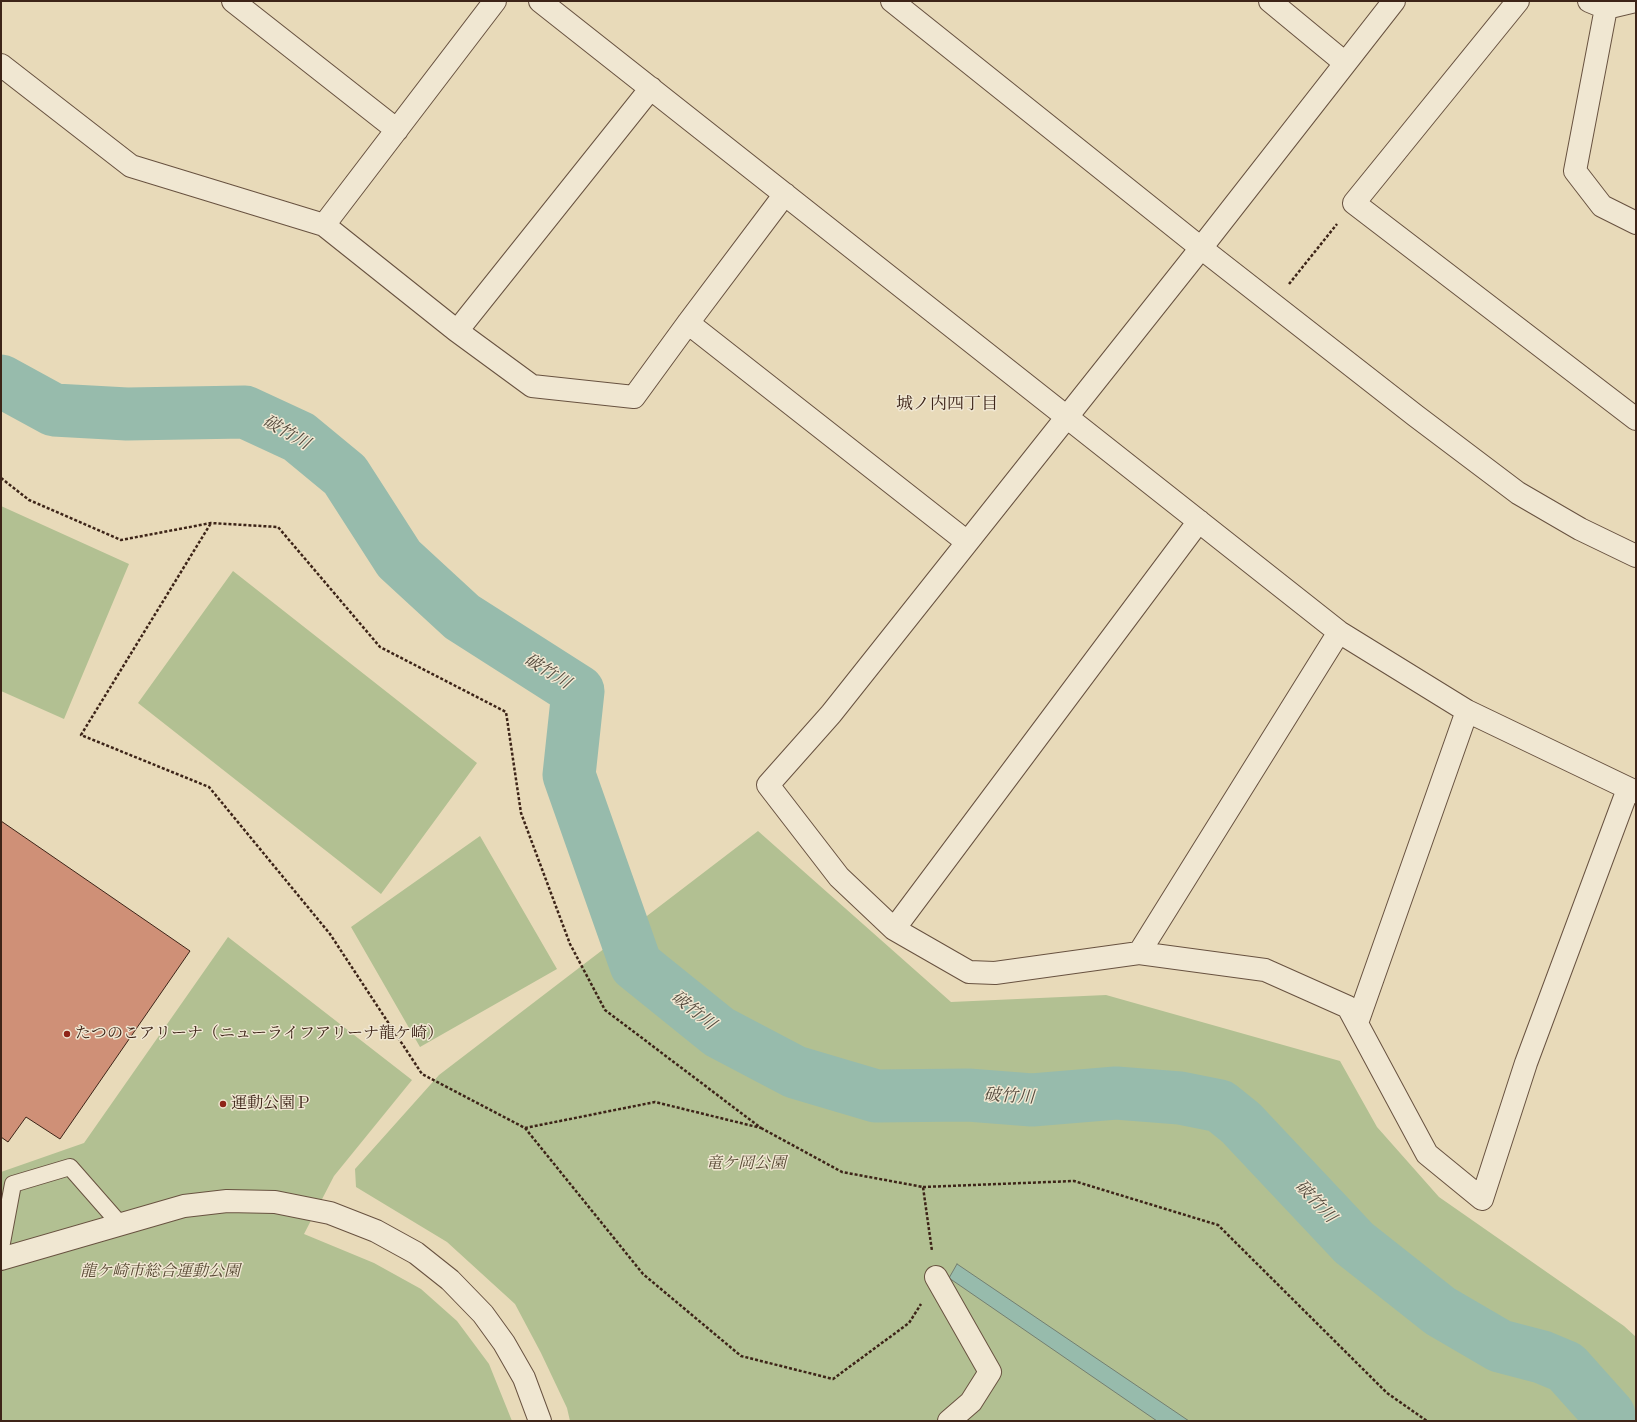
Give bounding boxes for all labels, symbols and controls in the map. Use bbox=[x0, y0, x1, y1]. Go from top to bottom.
district label: 城ノ内四丁目 bbox=[896, 395, 998, 415]
water label: 破竹川 bbox=[259, 411, 313, 455]
water label: 破竹川 bbox=[520, 650, 574, 694]
water label: 破竹川 bbox=[667, 987, 719, 1035]
place label: たつのこアリーナ（ニューライフアリーナ龍ケ崎） bbox=[75, 1024, 443, 1044]
marker: たつのこアリーナ（ニューライフアリーナ龍ケ崎） bbox=[62, 1029, 72, 1039]
water label: 破竹川 bbox=[983, 1085, 1035, 1109]
place label: 運動公園Ｐ bbox=[231, 1094, 311, 1114]
marker: 運動公園Ｐ bbox=[218, 1099, 228, 1109]
park label: 竜ケ岡公園 bbox=[706, 1154, 786, 1174]
water label: 破竹川 bbox=[1290, 1176, 1340, 1228]
park label: 龍ケ崎市総合運動公園 bbox=[80, 1262, 240, 1282]

